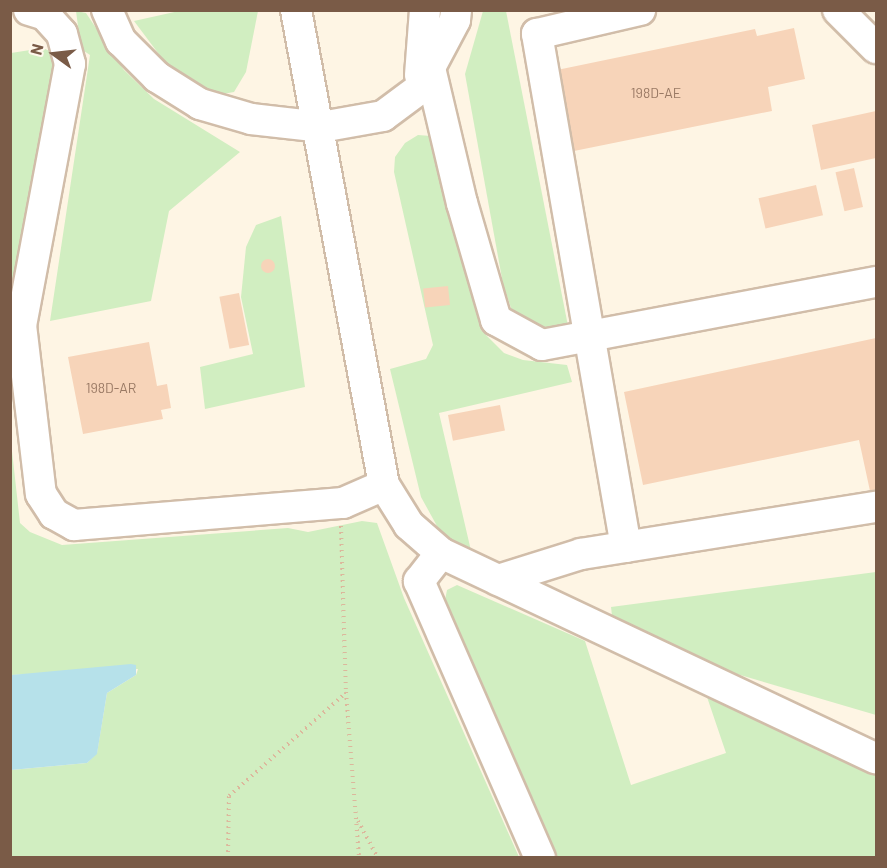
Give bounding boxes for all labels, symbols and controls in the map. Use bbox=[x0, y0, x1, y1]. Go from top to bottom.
north arrow bbox=[24, 24, 84, 84]
text: N bbox=[26, 42, 47, 57]
house number: 198D-AE bbox=[631, 85, 681, 101]
house number: 198D-AR bbox=[86, 380, 136, 396]

